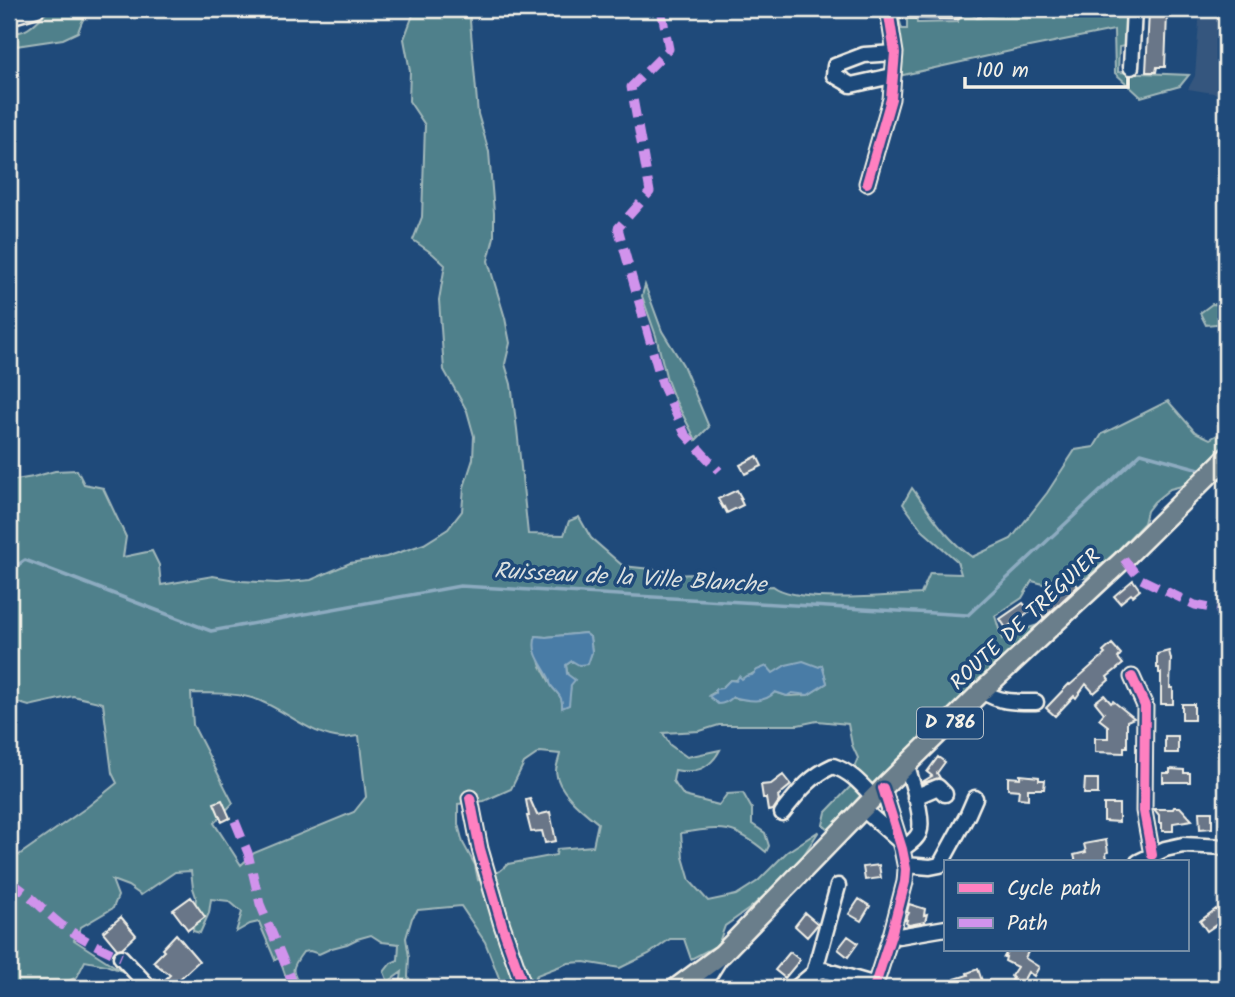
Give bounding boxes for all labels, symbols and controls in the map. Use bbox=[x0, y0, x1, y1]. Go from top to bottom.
scale bar bbox=[965, 46, 1128, 90]
text: 100 m bbox=[976, 55, 1029, 88]
street label: ROUTE DE TRÉGUIER bbox=[943, 541, 1109, 699]
water label: Ruisseau de la Ville Blanche bbox=[493, 554, 770, 604]
road number: D 786 bbox=[917, 708, 983, 738]
legend bbox=[944, 860, 1190, 951]
text: Cycle path bbox=[1007, 873, 1101, 906]
text: Path bbox=[1007, 908, 1048, 941]

